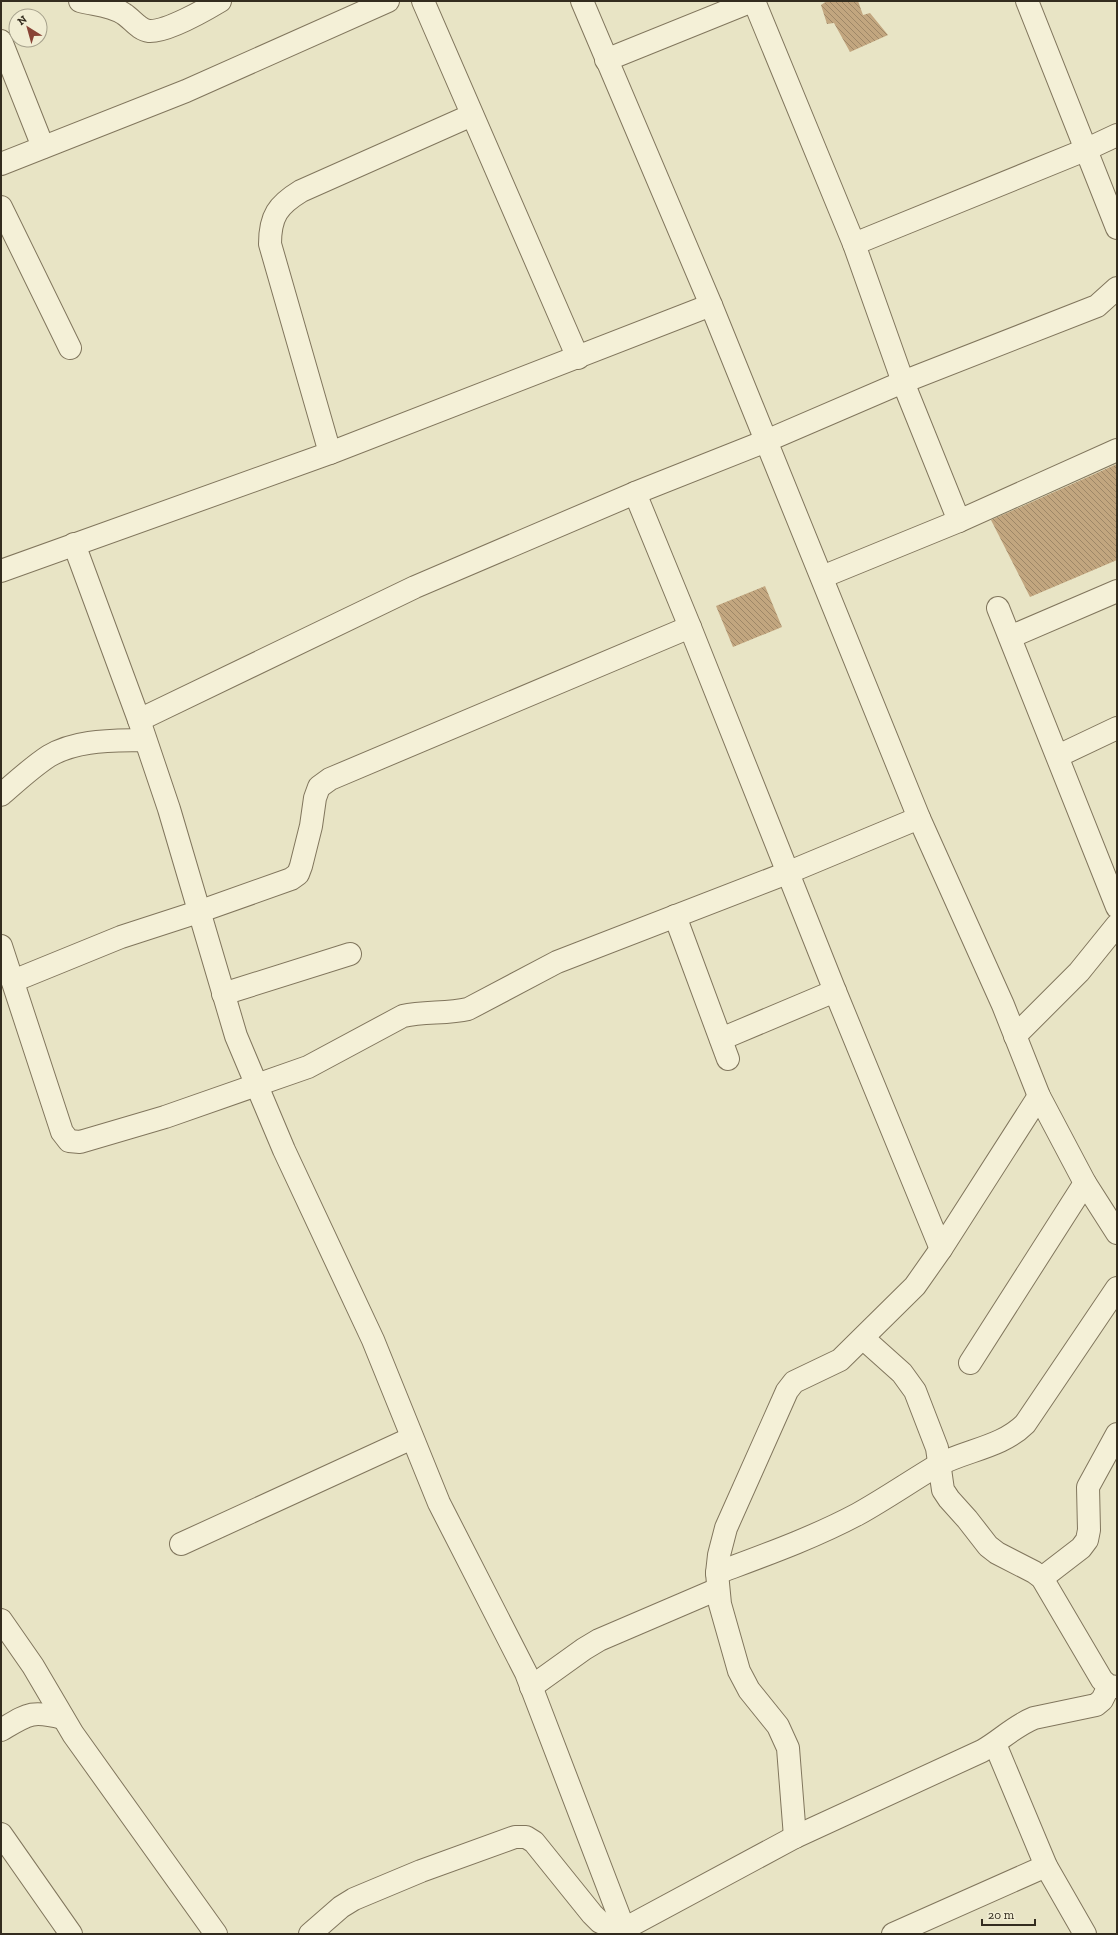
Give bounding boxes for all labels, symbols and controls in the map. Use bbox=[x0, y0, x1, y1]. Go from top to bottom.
north arrow bbox=[8, 8, 48, 48]
text: N bbox=[15, 12, 30, 28]
scale bar bbox=[982, 1901, 1035, 1927]
text: 20 m bbox=[988, 1908, 1015, 1922]

